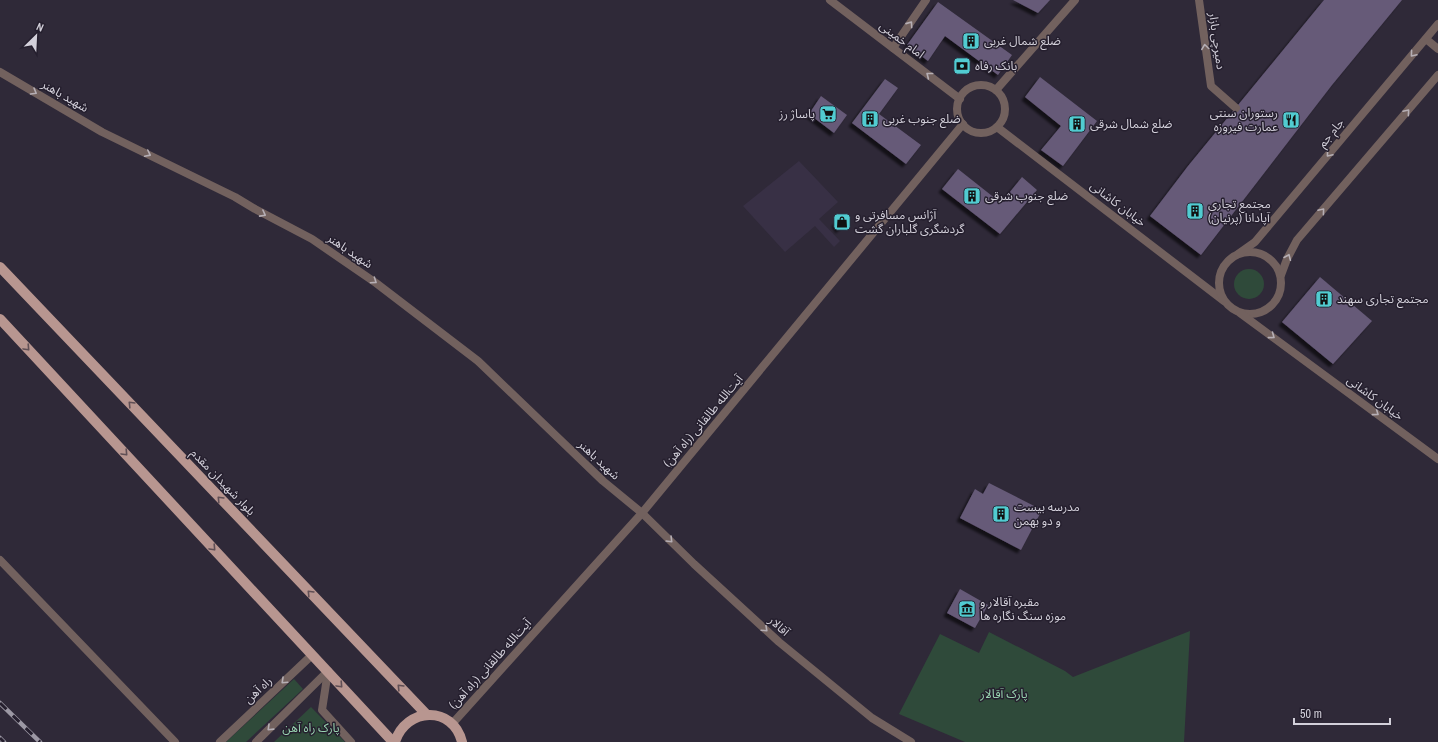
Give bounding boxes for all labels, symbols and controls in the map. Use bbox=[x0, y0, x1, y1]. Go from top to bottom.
street label: دمیرچی بازار bbox=[1205, 10, 1229, 71]
north arrow bbox=[16, 16, 56, 56]
street label: امام خمینی bbox=[876, 18, 928, 63]
text: N bbox=[34, 19, 46, 35]
one-way arrow bbox=[905, 21, 913, 28]
building icon: ضلع شمال غربی bbox=[961, 31, 981, 51]
place label: ضلع شمال غربی bbox=[984, 33, 1061, 50]
one-way arrow bbox=[1201, 44, 1210, 50]
one-way arrow bbox=[1410, 49, 1417, 57]
bank icon: بانک رفاه bbox=[952, 56, 972, 76]
place label: بانک رفاه bbox=[975, 58, 1017, 74]
one-way arrow bbox=[926, 73, 933, 80]
street label: شهید باهنر bbox=[38, 76, 91, 116]
one-way arrow bbox=[30, 87, 37, 94]
supermarket icon: پاساژ رز bbox=[818, 104, 838, 124]
place label: رستوران سنتی عمارت فیروزه bbox=[1210, 105, 1278, 135]
place label: پاساژ رز bbox=[778, 106, 815, 122]
building icon: ضلع جنوب غربی bbox=[860, 109, 880, 129]
one-way arrow bbox=[1402, 109, 1409, 116]
restaurant icon: رستوران سنتی عمارت فیروزه bbox=[1281, 110, 1301, 130]
place label: ضلع جنوب غربی bbox=[883, 111, 961, 128]
building icon: ضلع شمال شرقی bbox=[1067, 114, 1087, 134]
street label: جام جم bbox=[1314, 115, 1348, 151]
place label: ضلع شمال شرقی bbox=[1090, 116, 1173, 133]
one-way arrow bbox=[144, 149, 151, 157]
one-way arrow bbox=[1327, 149, 1334, 156]
street label: خیابان کاشانی bbox=[1087, 178, 1149, 230]
building icon: ضلع جنوب شرقی bbox=[962, 186, 982, 206]
place label: ضلع جنوب شرقی bbox=[985, 188, 1068, 205]
place label: مجتمع تجاری آپادانا (پرنیان) bbox=[1208, 196, 1271, 226]
building icon: مجتمع تجاری آپادانا (پرنیان) bbox=[1185, 201, 1205, 221]
place label: آژانس مسافرتی و گردشگری گلباران گشت bbox=[855, 207, 966, 237]
one-way arrow bbox=[1318, 208, 1325, 215]
one-way arrow bbox=[259, 209, 266, 216]
shop icon: آژانس مسافرتی و گردشگری گلباران گشت bbox=[832, 212, 852, 232]
street label: شهید باهنر bbox=[323, 229, 376, 272]
one-way arrow bbox=[1283, 254, 1291, 262]
one-way arrow bbox=[369, 277, 376, 284]
building icon: مجتمع تجاری سهند bbox=[1314, 289, 1334, 309]
place label: مجتمع تجاری سهند bbox=[1337, 291, 1428, 308]
one-way arrow bbox=[1267, 331, 1274, 338]
one-way arrow bbox=[22, 343, 29, 351]
street label: (راه آهن) آیت‌الله طالقانی bbox=[660, 371, 747, 471]
street label: خیابان کاشانی bbox=[1344, 372, 1406, 424]
one-way arrow bbox=[128, 401, 135, 409]
one-way arrow bbox=[1372, 408, 1379, 415]
street label: شهید باهنر bbox=[574, 436, 623, 483]
street label: بلوار شهیدان مقدم bbox=[186, 445, 259, 520]
one-way arrow bbox=[120, 448, 127, 456]
one-way arrow bbox=[218, 496, 225, 503]
place label: مدرسه بیست و دو بهمن bbox=[1014, 499, 1080, 529]
building icon: مدرسه بیست و دو بهمن bbox=[991, 504, 1011, 524]
one-way arrow bbox=[665, 536, 673, 543]
one-way arrow bbox=[208, 544, 215, 551]
one-way arrow bbox=[307, 590, 315, 598]
place label: مقبره آقالار و موزه سنگ نگاره ها bbox=[980, 594, 1066, 624]
museum icon: مقبره آقالار و موزه سنگ نگاره ها bbox=[957, 599, 977, 619]
street label: آقالار bbox=[764, 612, 793, 640]
street label: (راه آهن) آیت‌الله طالقانی bbox=[445, 615, 535, 713]
one-way arrow bbox=[760, 624, 768, 632]
street label: راه آهن bbox=[240, 673, 276, 707]
one-way arrow bbox=[281, 677, 289, 684]
one-way arrow bbox=[335, 680, 342, 687]
one-way arrow bbox=[397, 684, 404, 692]
park label: پارک آقالار bbox=[979, 686, 1028, 702]
scale bar bbox=[1294, 700, 1390, 726]
text: 50 m bbox=[1300, 706, 1322, 722]
park label: پارک راه آهن bbox=[282, 720, 340, 736]
one-way arrow bbox=[267, 723, 275, 731]

